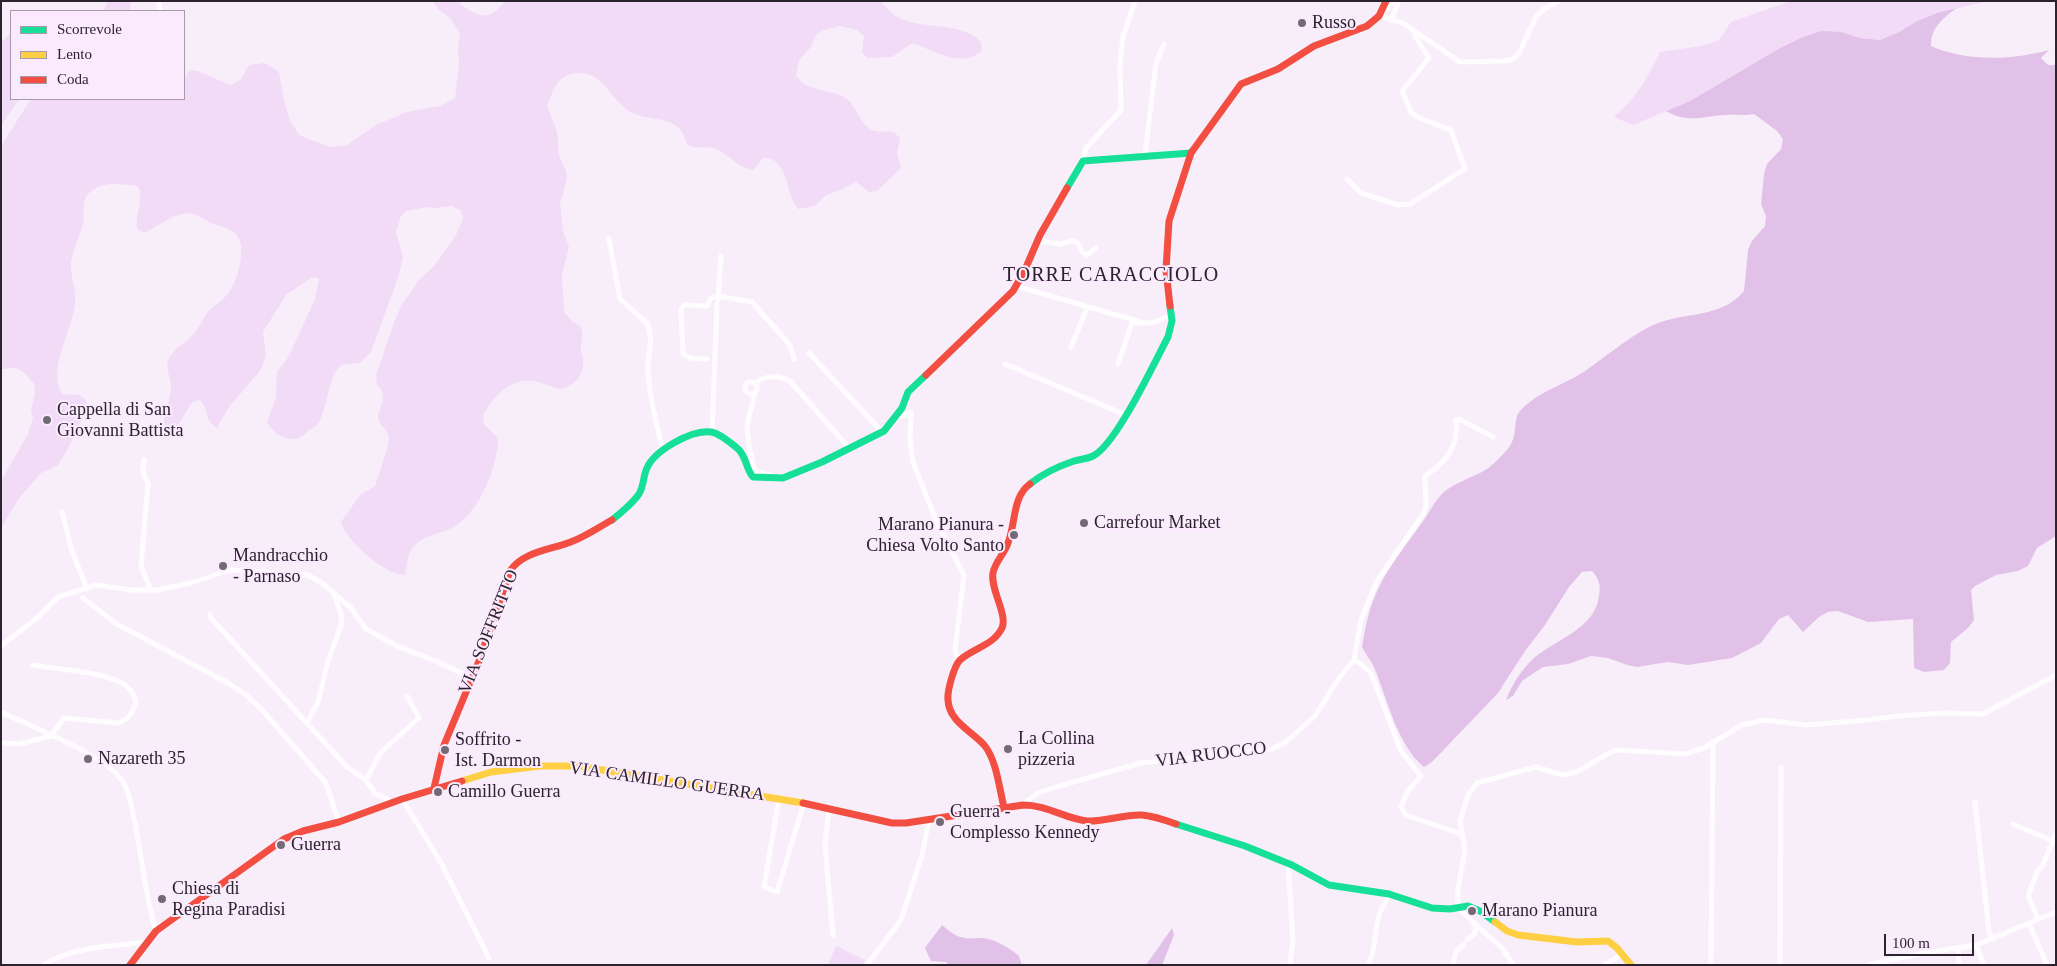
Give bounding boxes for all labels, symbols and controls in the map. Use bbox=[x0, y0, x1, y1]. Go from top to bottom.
legend bbox=[10, 10, 185, 100]
place label: Russo bbox=[1312, 12, 1356, 34]
marker: Russo bbox=[1296, 17, 1308, 29]
text: Scorrevole bbox=[57, 21, 122, 37]
text: Lento bbox=[57, 46, 92, 62]
text: Coda bbox=[57, 71, 89, 87]
district label: TORRE CARACCIOLO bbox=[1001, 264, 1221, 288]
place label: Cappella di San Giovanni Battista bbox=[57, 399, 183, 442]
marker: Cappella di San Giovanni Battista bbox=[41, 414, 53, 426]
place label: Carrefour Market bbox=[1094, 512, 1220, 534]
place label: Marano Pianura - Chiesa Volto Santo bbox=[866, 514, 1004, 556]
marker: Carrefour Market bbox=[1078, 517, 1090, 529]
marker: Marano Pianura - Chiesa Volto Santo bbox=[1008, 529, 1020, 541]
place label: Mandracchio - Parnaso bbox=[233, 545, 328, 588]
marker: Mandracchio - Parnaso bbox=[217, 560, 229, 572]
street label: VIA SOFFRITTO bbox=[454, 567, 524, 697]
place label: La Collina pizzeria bbox=[1018, 728, 1094, 771]
place label: Soffrito - Ist. Darmon bbox=[455, 729, 541, 772]
street label: VIA RUOCCO bbox=[1154, 737, 1268, 773]
marker: La Collina pizzeria bbox=[1002, 743, 1014, 755]
marker: Soffrito - Ist. Darmon bbox=[439, 744, 451, 756]
place label: Nazareth 35 bbox=[98, 748, 185, 770]
marker: Nazareth 35 bbox=[82, 753, 94, 765]
street label: VIA CAMILLO GUERRA bbox=[568, 758, 766, 806]
place label: Camillo Guerra bbox=[448, 781, 560, 803]
marker: Camillo Guerra bbox=[432, 786, 444, 798]
place label: Guerra - Complesso Kennedy bbox=[950, 801, 1099, 844]
marker: Guerra - Complesso Kennedy bbox=[934, 816, 946, 828]
place label: Guerra bbox=[291, 834, 341, 856]
marker: Guerra bbox=[275, 839, 287, 851]
place label: Chiesa di Regina Paradisi bbox=[172, 878, 285, 921]
marker: Chiesa di Regina Paradisi bbox=[156, 893, 168, 905]
place label: Marano Pianura bbox=[1482, 900, 1597, 922]
marker: Marano Pianura bbox=[1466, 905, 1478, 917]
scale bar bbox=[1887, 924, 1977, 956]
text: 100 m bbox=[1892, 935, 1930, 951]

